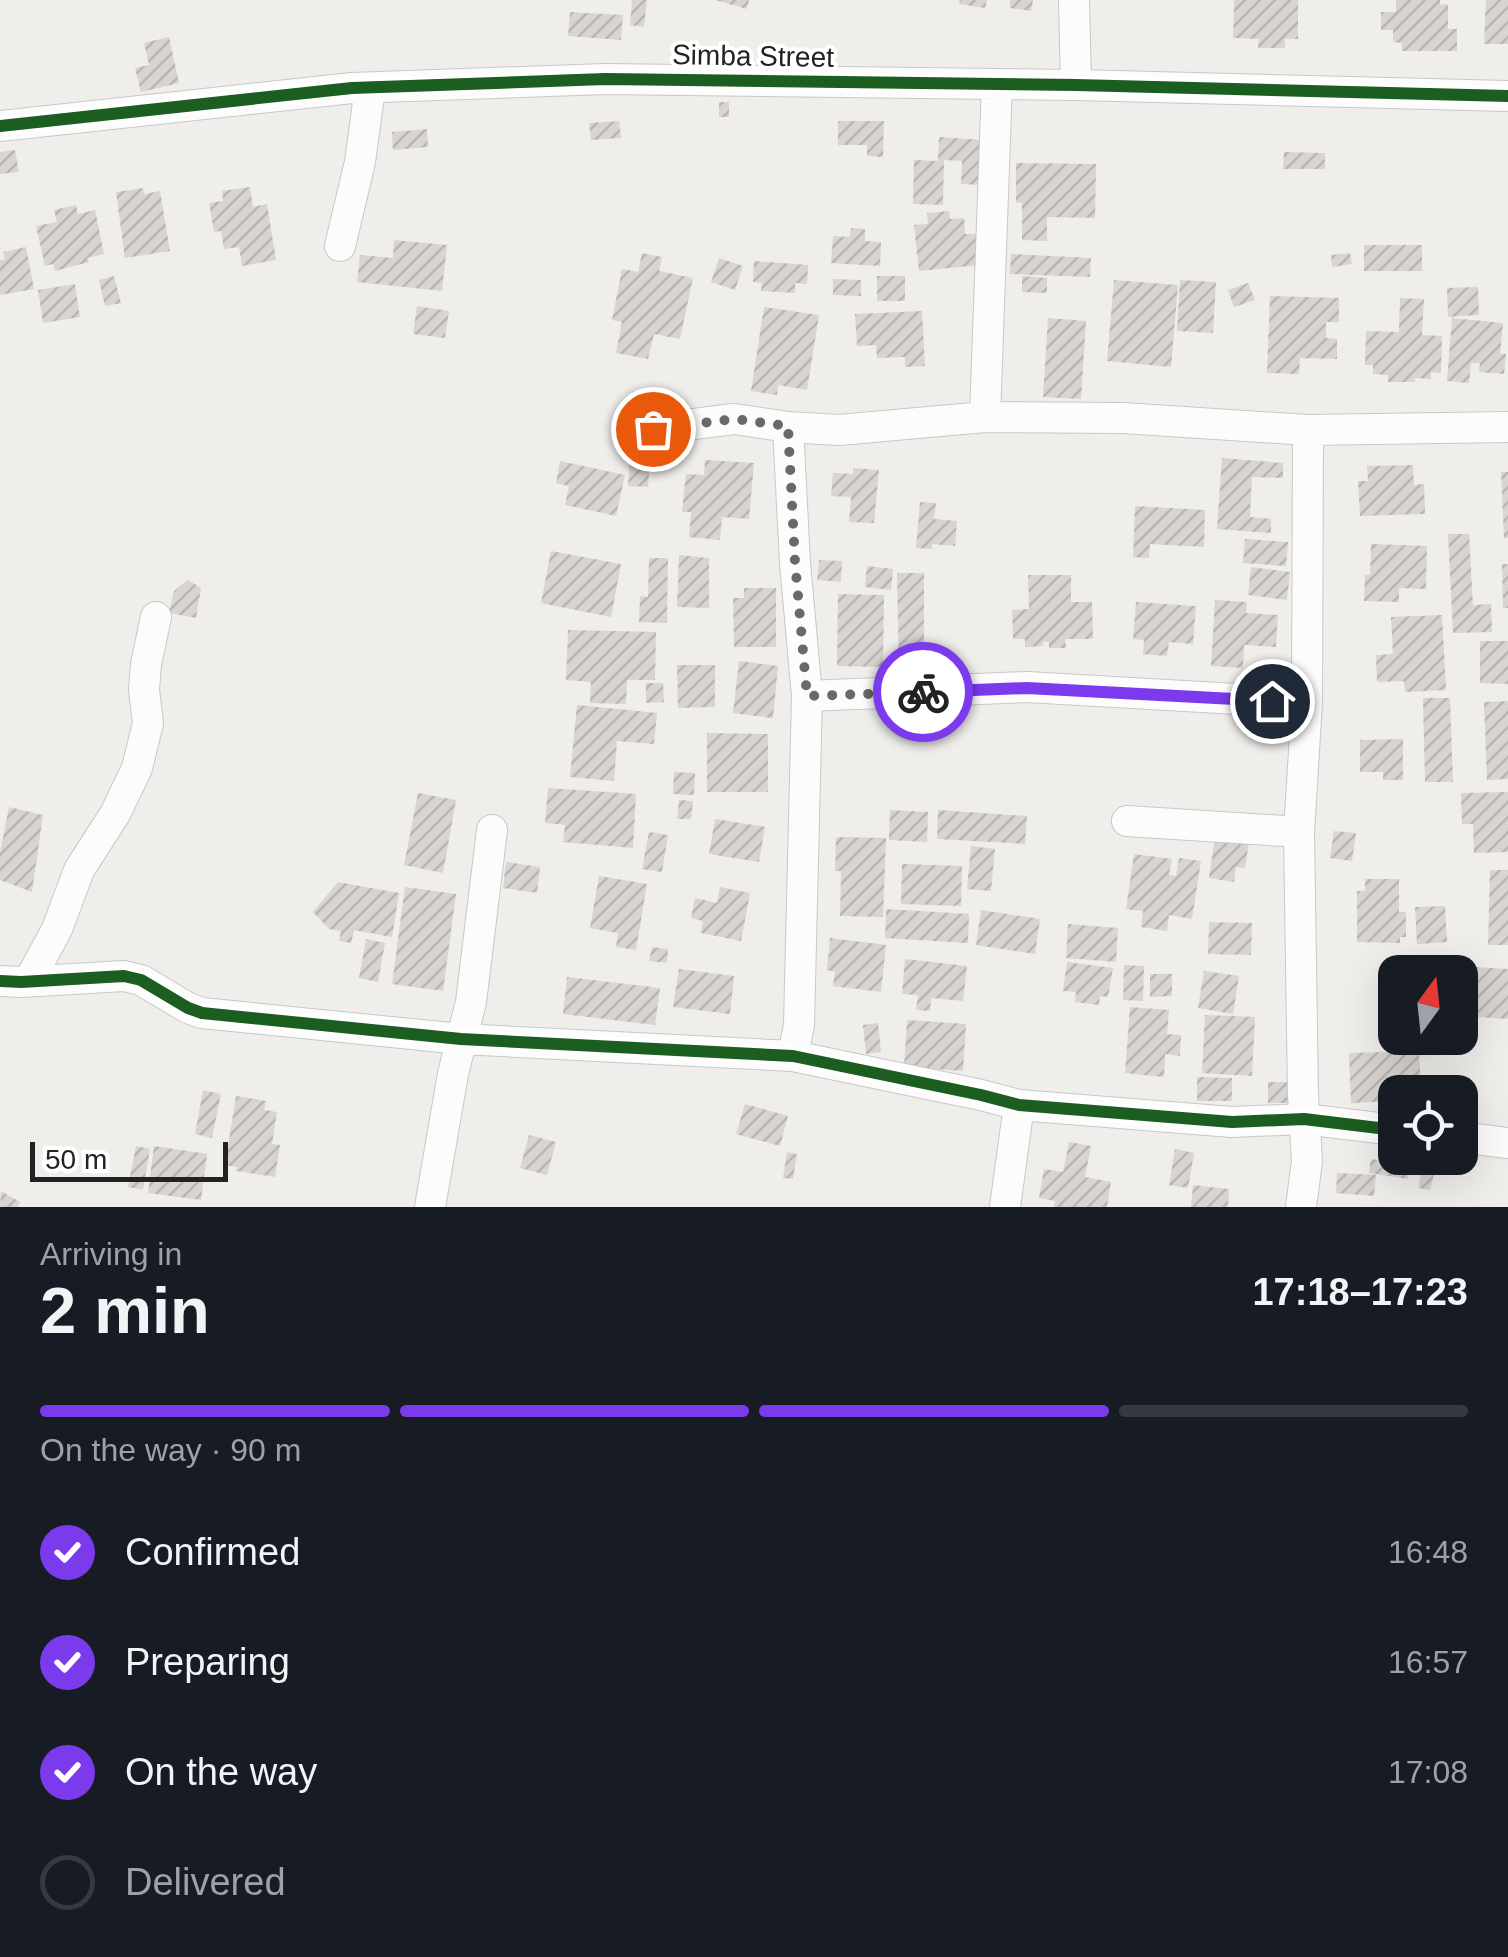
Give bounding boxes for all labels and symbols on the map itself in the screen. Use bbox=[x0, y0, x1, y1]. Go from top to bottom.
street label: Simba Street bbox=[672, 39, 834, 73]
pin bbox=[611, 387, 696, 472]
courier bbox=[873, 642, 973, 742]
pin bbox=[1230, 659, 1315, 744]
north arrow bbox=[1378, 955, 1478, 1055]
scale bar bbox=[30, 1137, 228, 1182]

